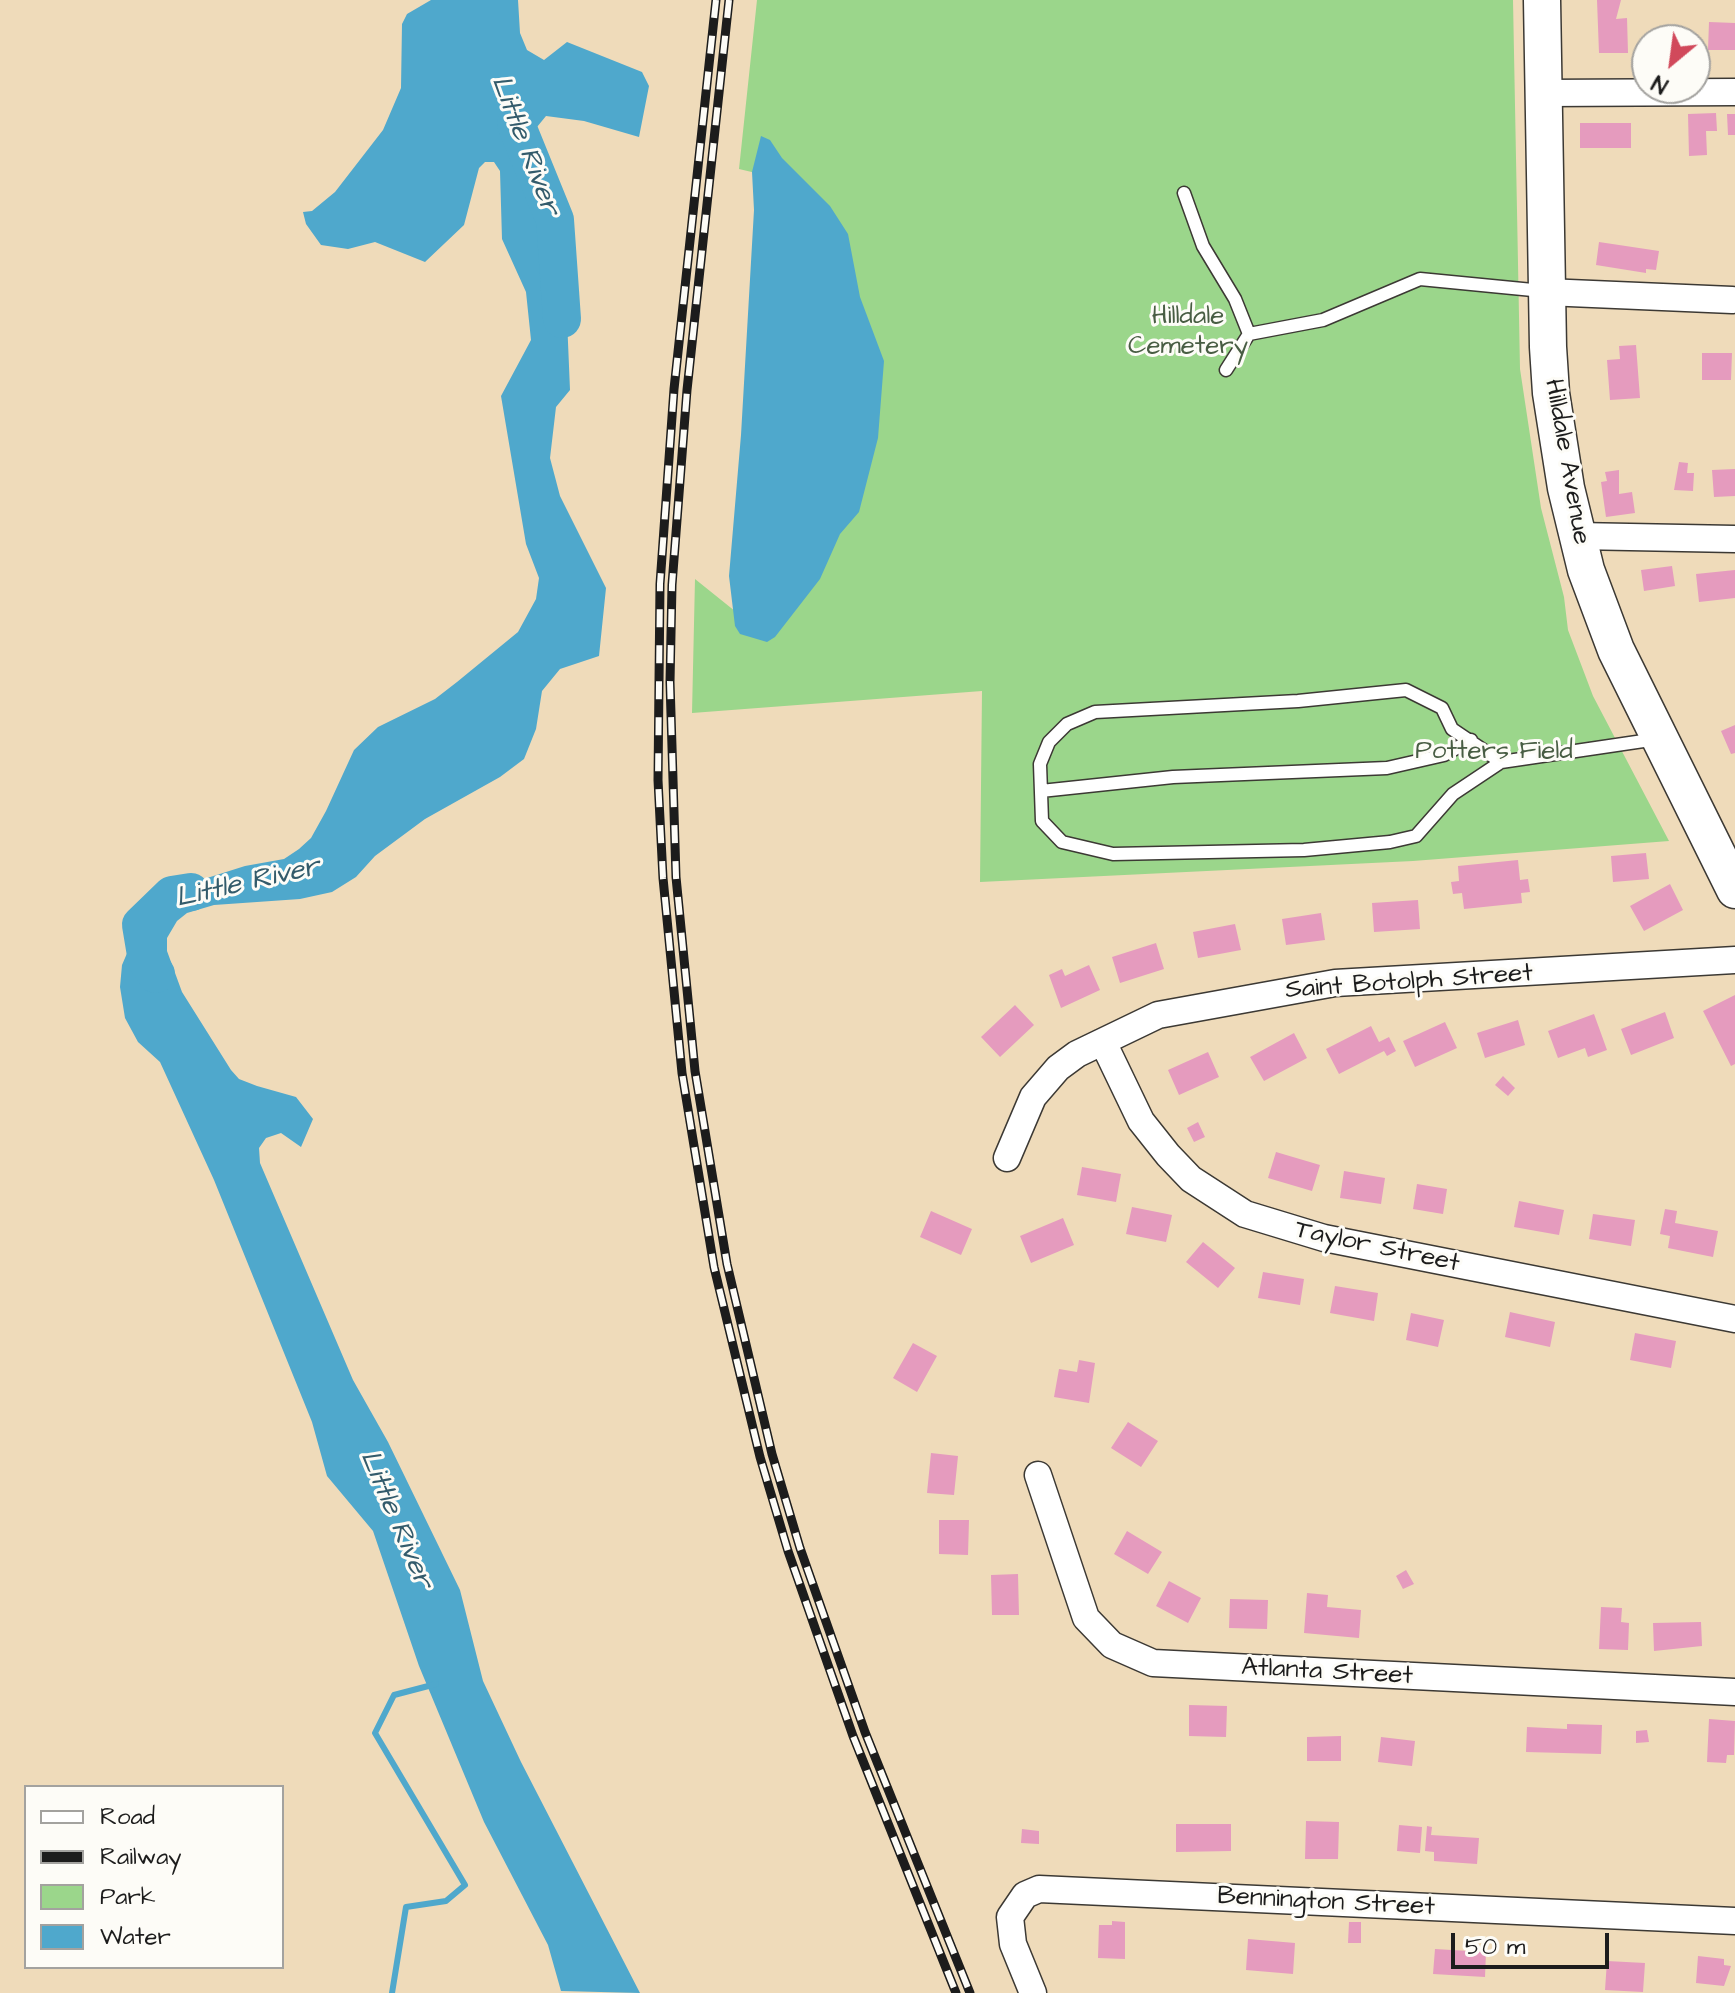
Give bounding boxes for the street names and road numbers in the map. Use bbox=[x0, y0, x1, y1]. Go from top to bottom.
street label: Hilldale Avenue bbox=[1536, 377, 1596, 547]
street label: Saint Botolph Street bbox=[1284, 959, 1534, 1007]
street label: Taylor Street bbox=[1292, 1215, 1462, 1281]
street label: Atlanta Street bbox=[1240, 1653, 1414, 1693]
street label: Bennington Street bbox=[1217, 1882, 1435, 1924]

